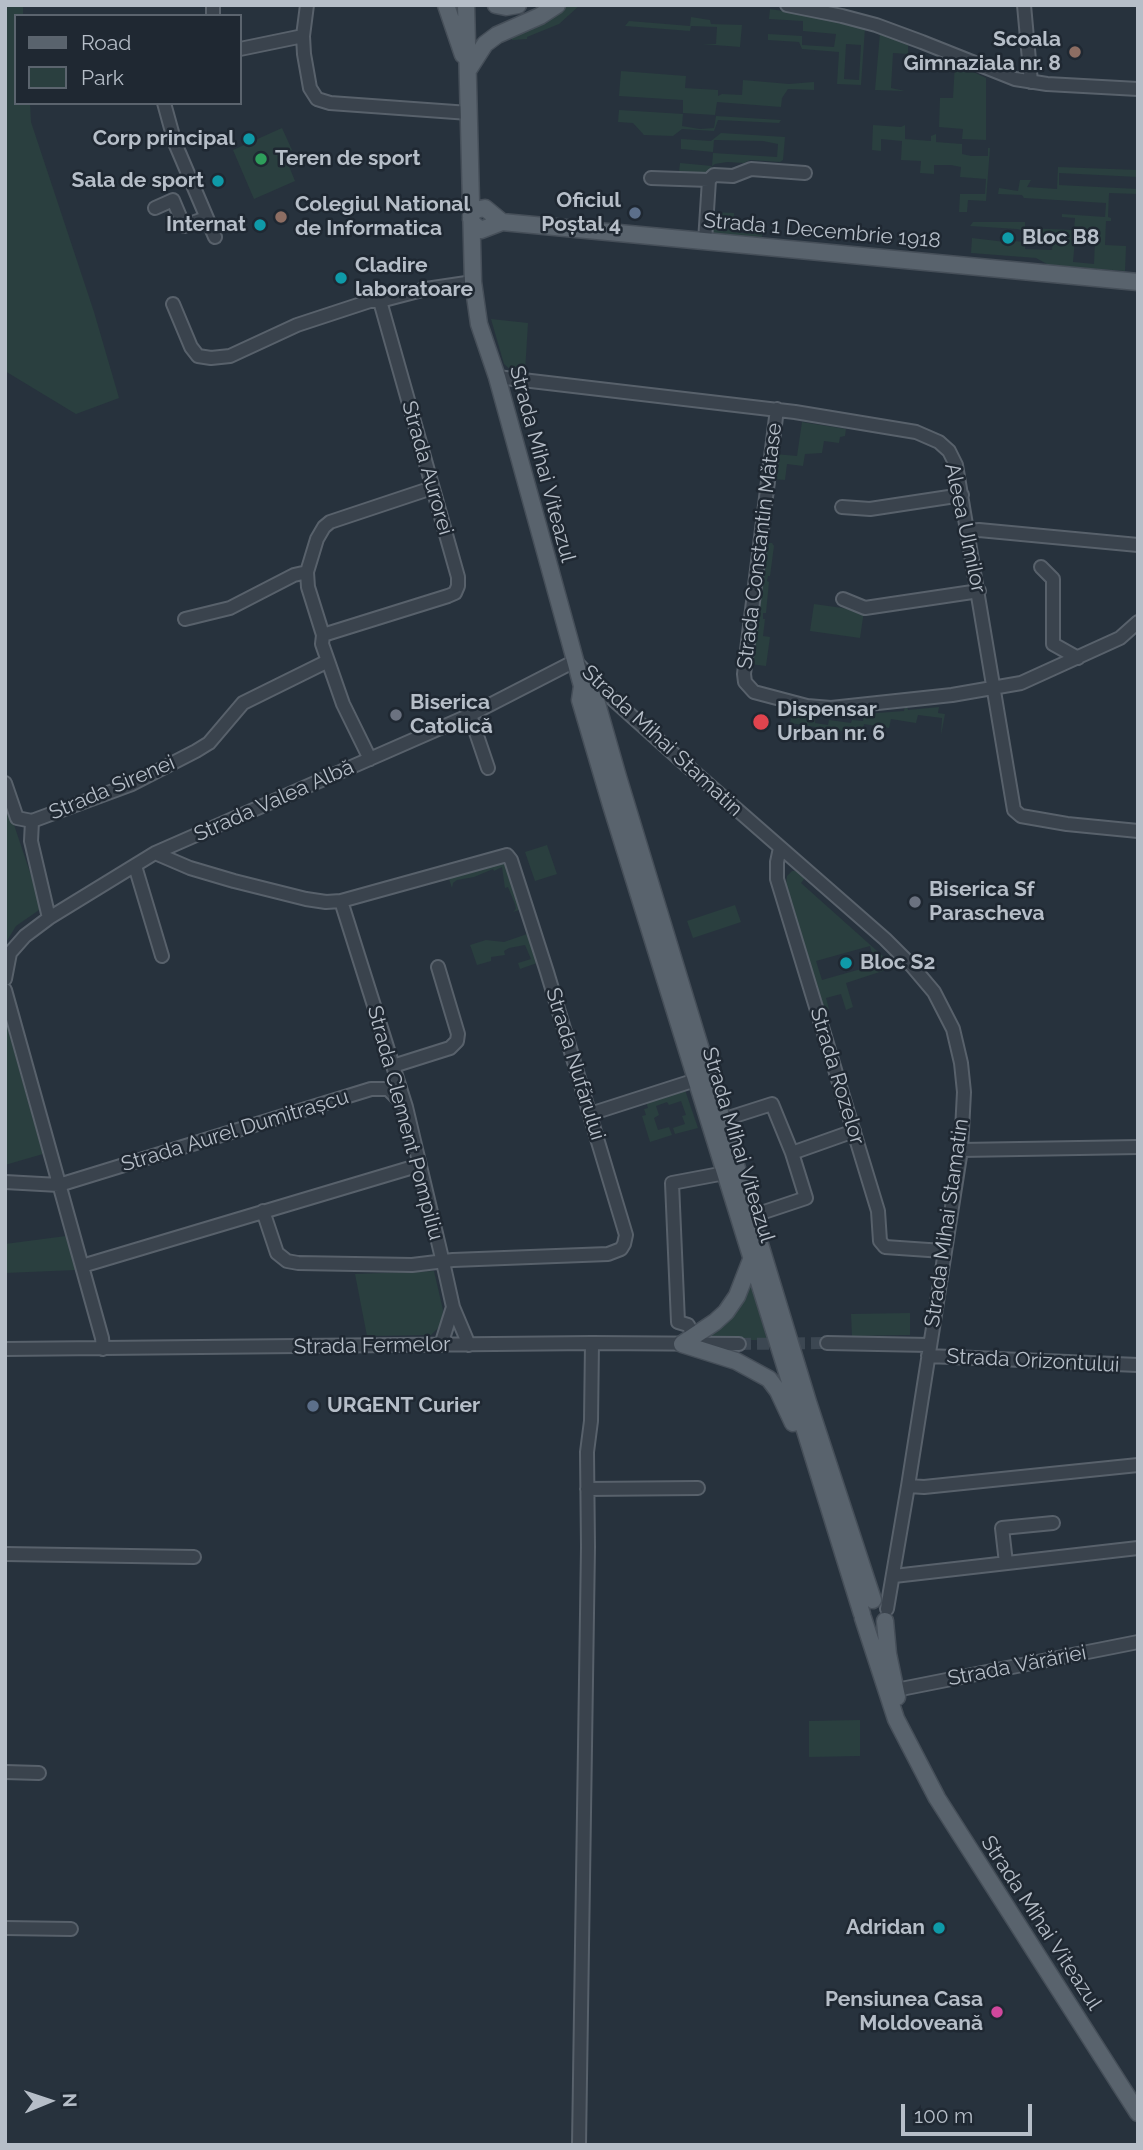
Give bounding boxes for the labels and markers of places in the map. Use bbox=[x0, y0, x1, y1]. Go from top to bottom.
place label: Scoala Gimnaziala nr. 8 bbox=[903, 27, 1061, 77]
marker: Scoala Gimnaziala nr. 8 bbox=[1067, 44, 1083, 60]
place label: Corp principal bbox=[93, 126, 235, 152]
marker: Corp principal bbox=[241, 131, 257, 147]
place label: Teren de sport bbox=[275, 146, 421, 172]
marker: Teren de sport bbox=[253, 151, 269, 167]
place label: Sala de sport bbox=[72, 168, 204, 194]
marker: Sala de sport bbox=[210, 173, 226, 189]
place label: Oficiul Poștal 4 bbox=[541, 188, 621, 238]
place label: Colegiul National de Informatica bbox=[295, 192, 470, 242]
marker: Oficiul Poștal 4 bbox=[627, 205, 643, 221]
marker: Colegiul National de Informatica bbox=[273, 209, 289, 225]
place label: Internat bbox=[166, 212, 246, 238]
marker: Internat bbox=[252, 217, 268, 233]
place label: Bloc B8 bbox=[1022, 225, 1100, 251]
marker: Bloc B8 bbox=[1000, 230, 1016, 246]
place label: Cladire laboratoare bbox=[355, 253, 473, 303]
marker: Cladire laboratoare bbox=[333, 270, 349, 286]
place label: Biserica Catolică bbox=[410, 690, 493, 740]
place label: Dispensar Urban nr. 6 bbox=[777, 697, 885, 747]
marker: Biserica Catolică bbox=[388, 707, 404, 723]
marker: Dispensar Urban nr. 6 bbox=[751, 712, 771, 732]
place label: Biserica Sf Parascheva bbox=[929, 877, 1045, 927]
marker: Biserica Sf Parascheva bbox=[907, 894, 923, 910]
place label: Bloc S2 bbox=[860, 950, 935, 976]
marker: Bloc S2 bbox=[838, 955, 854, 971]
place label: URGENT Curier bbox=[327, 1393, 480, 1419]
marker: URGENT Curier bbox=[305, 1398, 321, 1414]
place label: Adridan bbox=[846, 1915, 925, 1941]
marker: Adridan bbox=[931, 1920, 947, 1936]
place label: Pensiunea Casa Moldoveană bbox=[825, 1987, 983, 2037]
marker: Pensiunea Casa Moldoveană bbox=[989, 2004, 1005, 2020]

